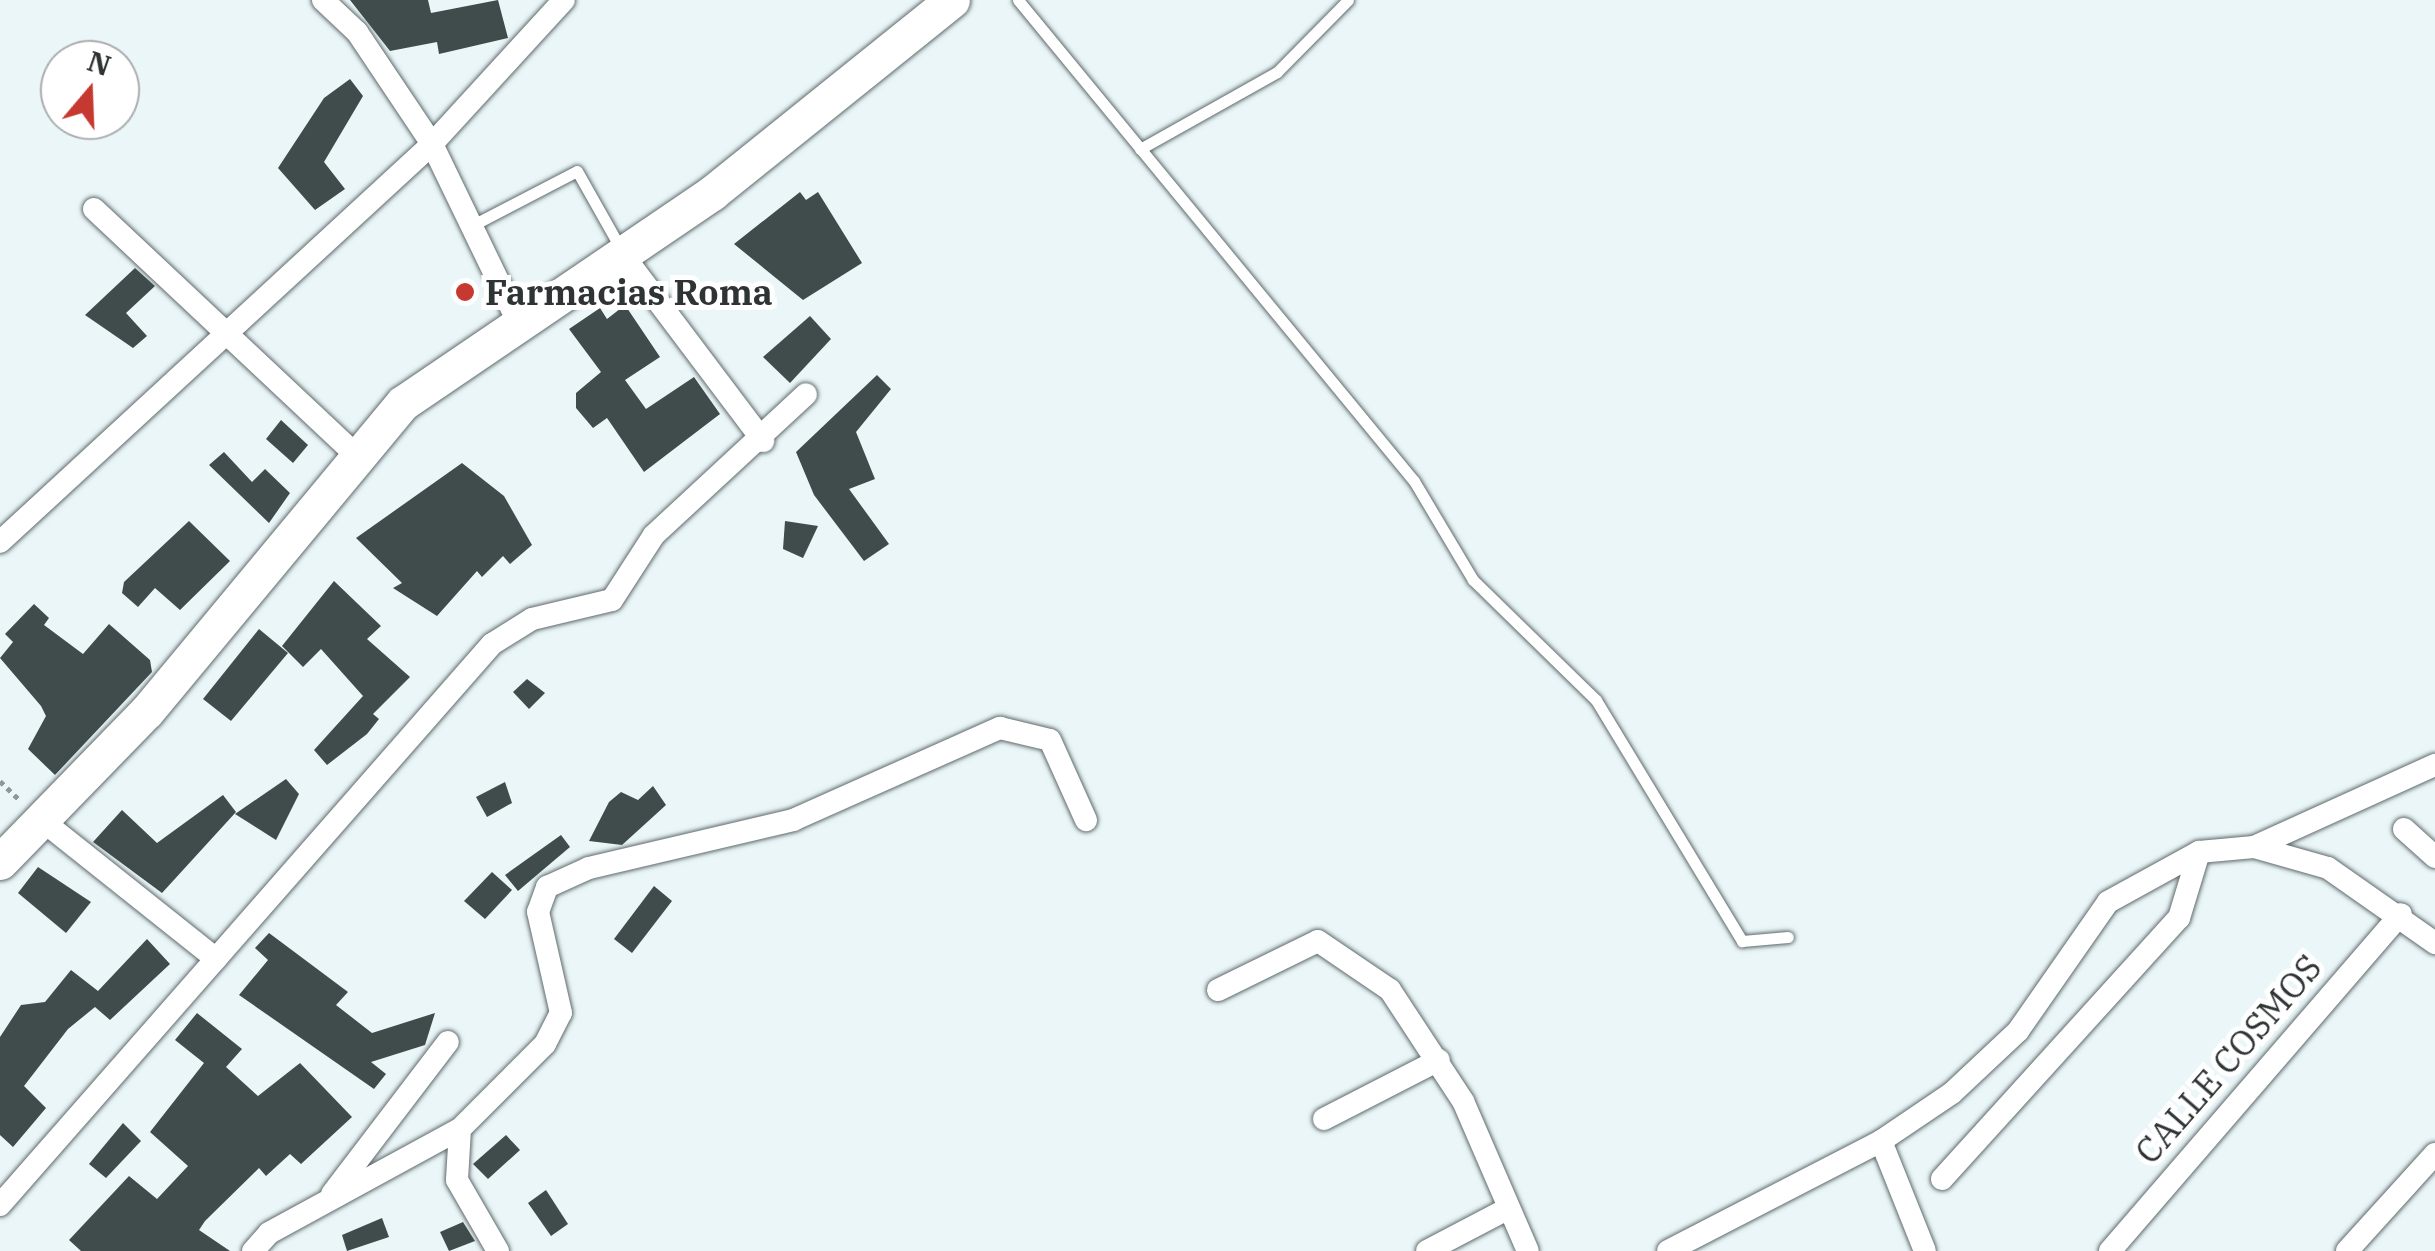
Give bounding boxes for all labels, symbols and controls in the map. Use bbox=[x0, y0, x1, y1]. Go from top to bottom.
north arrow bbox=[40, 40, 140, 140]
text: N bbox=[83, 42, 116, 84]
place label: Farmacias Roma bbox=[485, 271, 773, 313]
marker: Farmacias Roma bbox=[454, 281, 476, 303]
street label: CALLE COSMOS bbox=[2126, 946, 2330, 1172]

